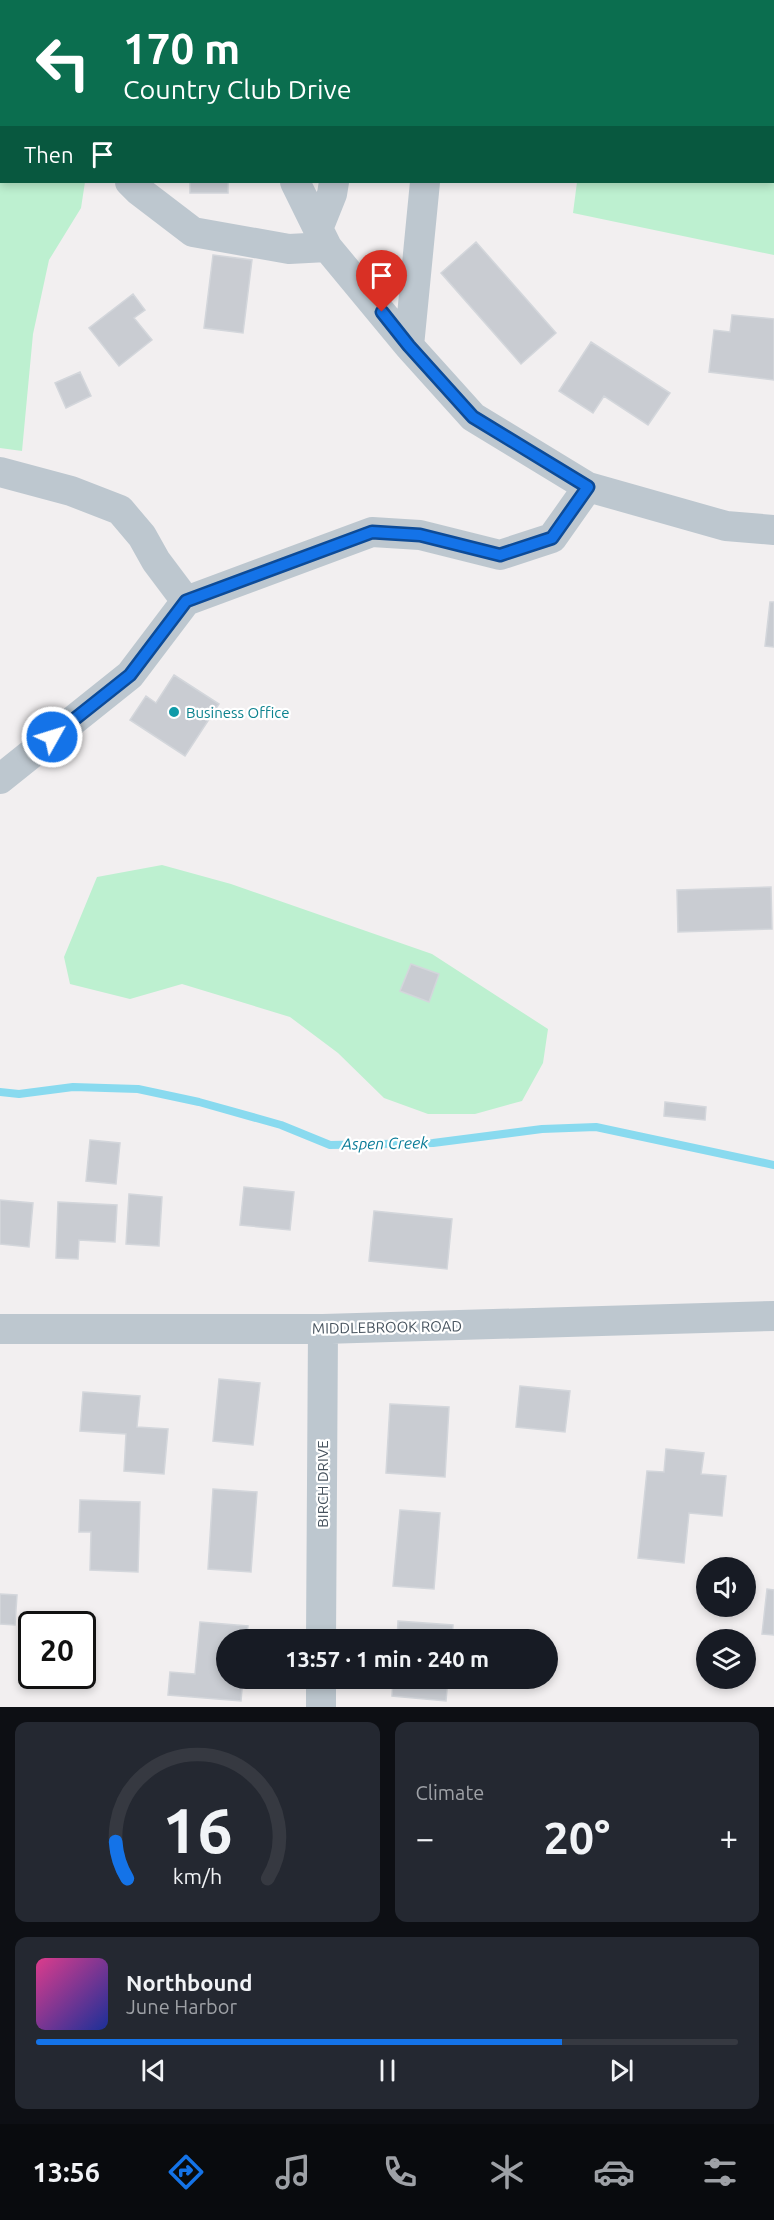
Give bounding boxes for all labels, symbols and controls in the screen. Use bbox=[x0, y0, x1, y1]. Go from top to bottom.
icon: left bbox=[24, 24, 102, 102]
text: 170 m bbox=[123, 25, 240, 72]
text: Country Club Drive bbox=[123, 74, 352, 104]
icon: arrive bbox=[86, 138, 119, 171]
text: Then bbox=[24, 142, 74, 167]
pin bbox=[356, 250, 407, 312]
icon: arrive bbox=[365, 259, 398, 292]
place label: Business Office bbox=[186, 704, 289, 721]
position arrow bbox=[20, 705, 84, 769]
marker: Business Office bbox=[167, 705, 181, 719]
water label: Aspen Creek bbox=[341, 1133, 429, 1153]
street label: MIDDLEBROOK ROAD bbox=[312, 1317, 462, 1337]
street label: BIRCH DRIVE bbox=[314, 1440, 331, 1528]
map controls bbox=[696, 1557, 756, 1689]
button: sound bbox=[696, 1557, 756, 1617]
speed limit sign: 20 bbox=[18, 1611, 96, 1689]
button: layers bbox=[696, 1629, 756, 1689]
text: 13:57 · 1 min · 240 m bbox=[285, 1646, 489, 1671]
text: Climate bbox=[416, 1781, 484, 1804]
text: 16 bbox=[162, 1795, 232, 1865]
text: 20° bbox=[543, 1812, 610, 1863]
text: − bbox=[416, 1819, 434, 1856]
text: + bbox=[719, 1819, 738, 1856]
text: km/h bbox=[172, 1864, 222, 1888]
text: Northbound bbox=[126, 1970, 252, 1995]
text: June Harbor bbox=[126, 1995, 237, 2018]
icon: previous bbox=[137, 2054, 170, 2087]
icon: pause bbox=[371, 2054, 404, 2087]
icon: next bbox=[605, 2054, 638, 2087]
icon: directions bbox=[165, 2151, 207, 2193]
icon: music bbox=[272, 2151, 314, 2193]
icon: phone bbox=[379, 2151, 421, 2193]
icon: climate bbox=[486, 2151, 528, 2193]
icon: car bbox=[593, 2151, 635, 2193]
icon: filters bbox=[699, 2151, 741, 2193]
text: 13:56 bbox=[32, 2157, 100, 2187]

